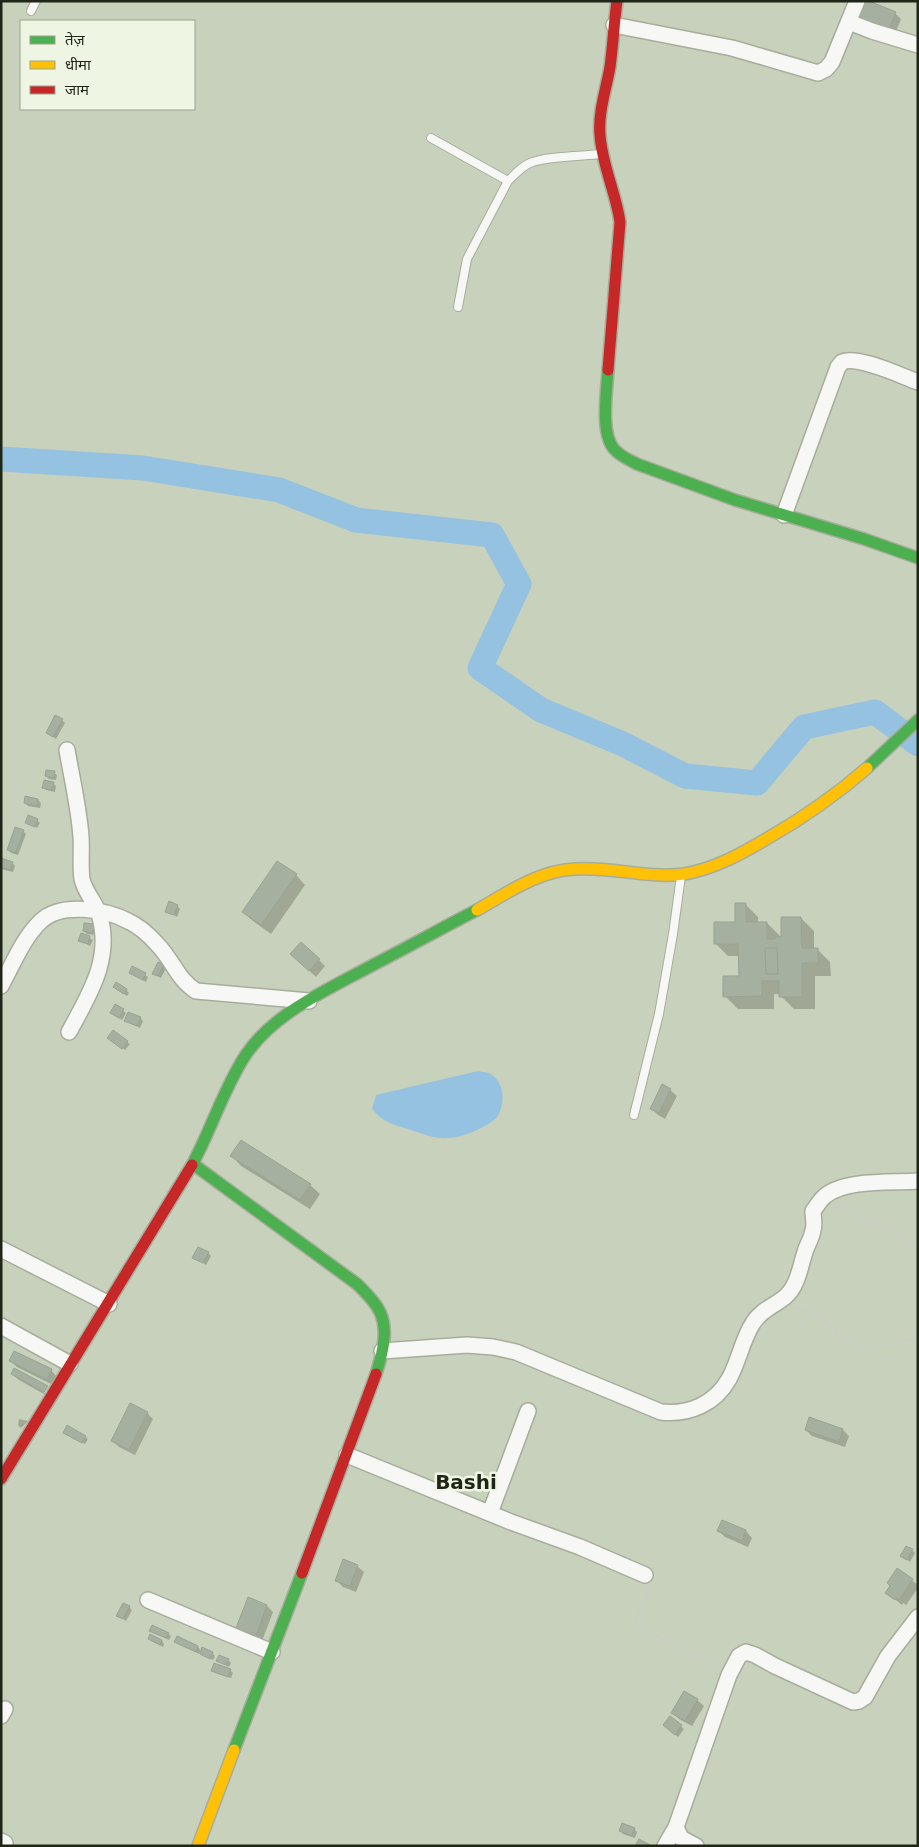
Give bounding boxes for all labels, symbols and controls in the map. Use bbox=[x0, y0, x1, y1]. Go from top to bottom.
legend bbox=[20, 20, 195, 110]
text: तेज़ bbox=[65, 31, 86, 49]
text: धीमा bbox=[65, 56, 92, 74]
text: जाम bbox=[65, 81, 90, 99]
district label: Bashi bbox=[435, 1470, 497, 1494]

